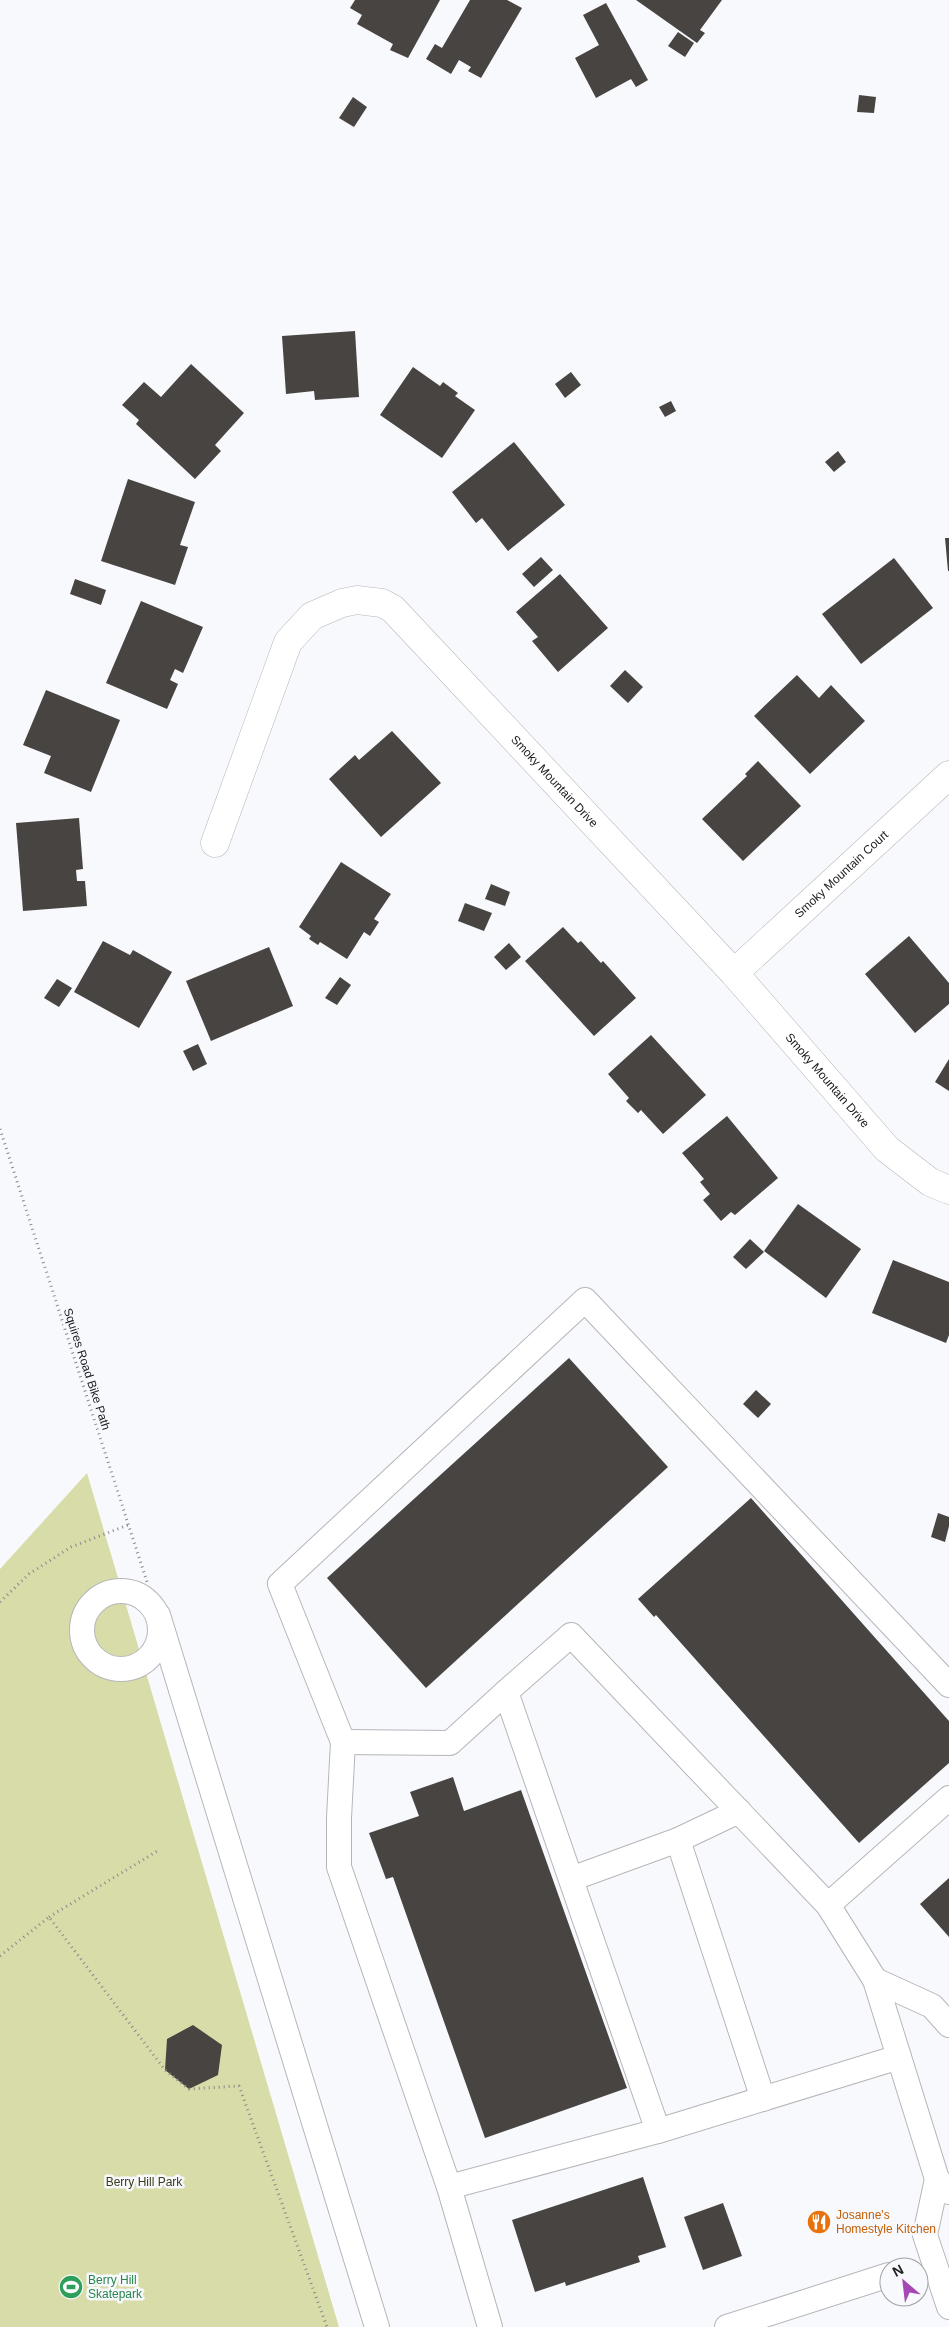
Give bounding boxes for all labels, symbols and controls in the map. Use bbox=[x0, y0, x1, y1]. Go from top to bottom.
street label: Smoky Mountain Drive bbox=[508, 732, 601, 830]
street label: Smoky Mountain Court bbox=[792, 827, 892, 921]
street label: Smoky Mountain Drive bbox=[782, 1030, 872, 1131]
street label: Squires Road Bike Path bbox=[61, 1306, 113, 1432]
park label: Berry Hill Park bbox=[106, 2175, 183, 2189]
place label: Josanne's Homestyle Kitchen bbox=[836, 2208, 936, 2236]
restaurant icon: Josanne's Homestyle Kitchen bbox=[806, 2209, 832, 2235]
north arrow bbox=[879, 2257, 929, 2307]
text: N bbox=[890, 2261, 906, 2280]
place label: Berry Hill Skatepark bbox=[88, 2273, 143, 2301]
sports icon: Berry Hill Skatepark bbox=[58, 2274, 84, 2300]

